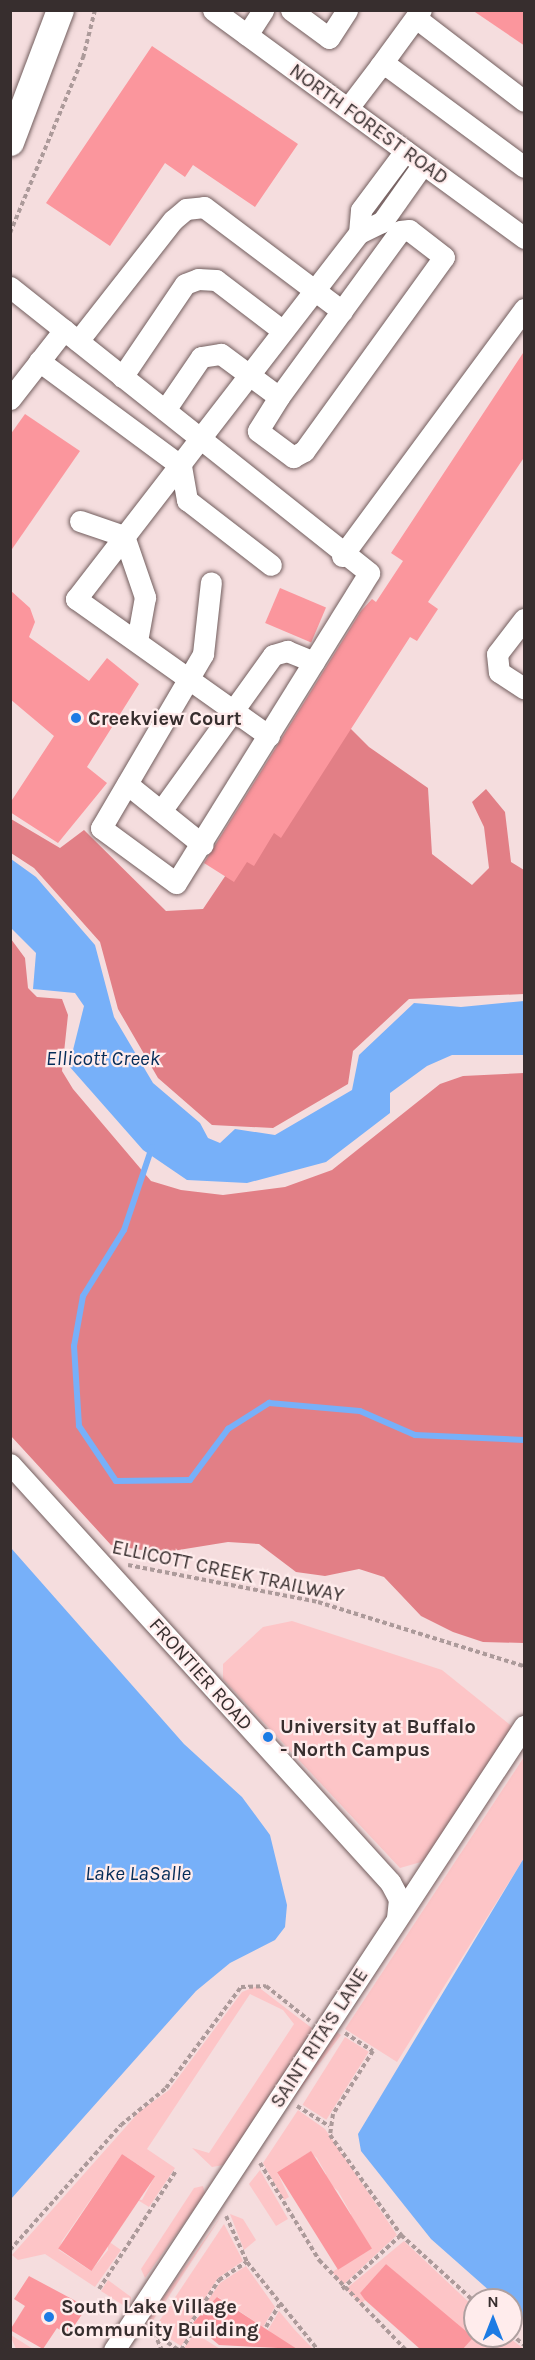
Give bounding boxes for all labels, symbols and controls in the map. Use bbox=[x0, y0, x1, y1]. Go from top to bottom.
street label: NORTH FOREST ROAD bbox=[285, 58, 453, 190]
place label: Creekview Court bbox=[88, 706, 242, 730]
marker: Creekview Court bbox=[69, 711, 83, 725]
water label: Ellicott Creek bbox=[46, 1045, 160, 1071]
street label: ELLICOTT CREEK TRAILWAY bbox=[110, 1535, 346, 1607]
street label: FRONTIER ROAD bbox=[144, 1613, 258, 1735]
place label: University at Buffalo - North Campus bbox=[280, 1714, 476, 1761]
marker: University at Buffalo - North Campus bbox=[261, 1730, 275, 1744]
water label: Lake LaSalle bbox=[85, 1860, 191, 1886]
street label: SAINT RITA'S LANE bbox=[265, 1964, 373, 2112]
north arrow bbox=[463, 2288, 523, 2348]
text: N bbox=[487, 2292, 499, 2311]
place label: South Lake Village Community Building bbox=[61, 2294, 259, 2341]
marker: South Lake Village Community Building bbox=[42, 2310, 56, 2324]

